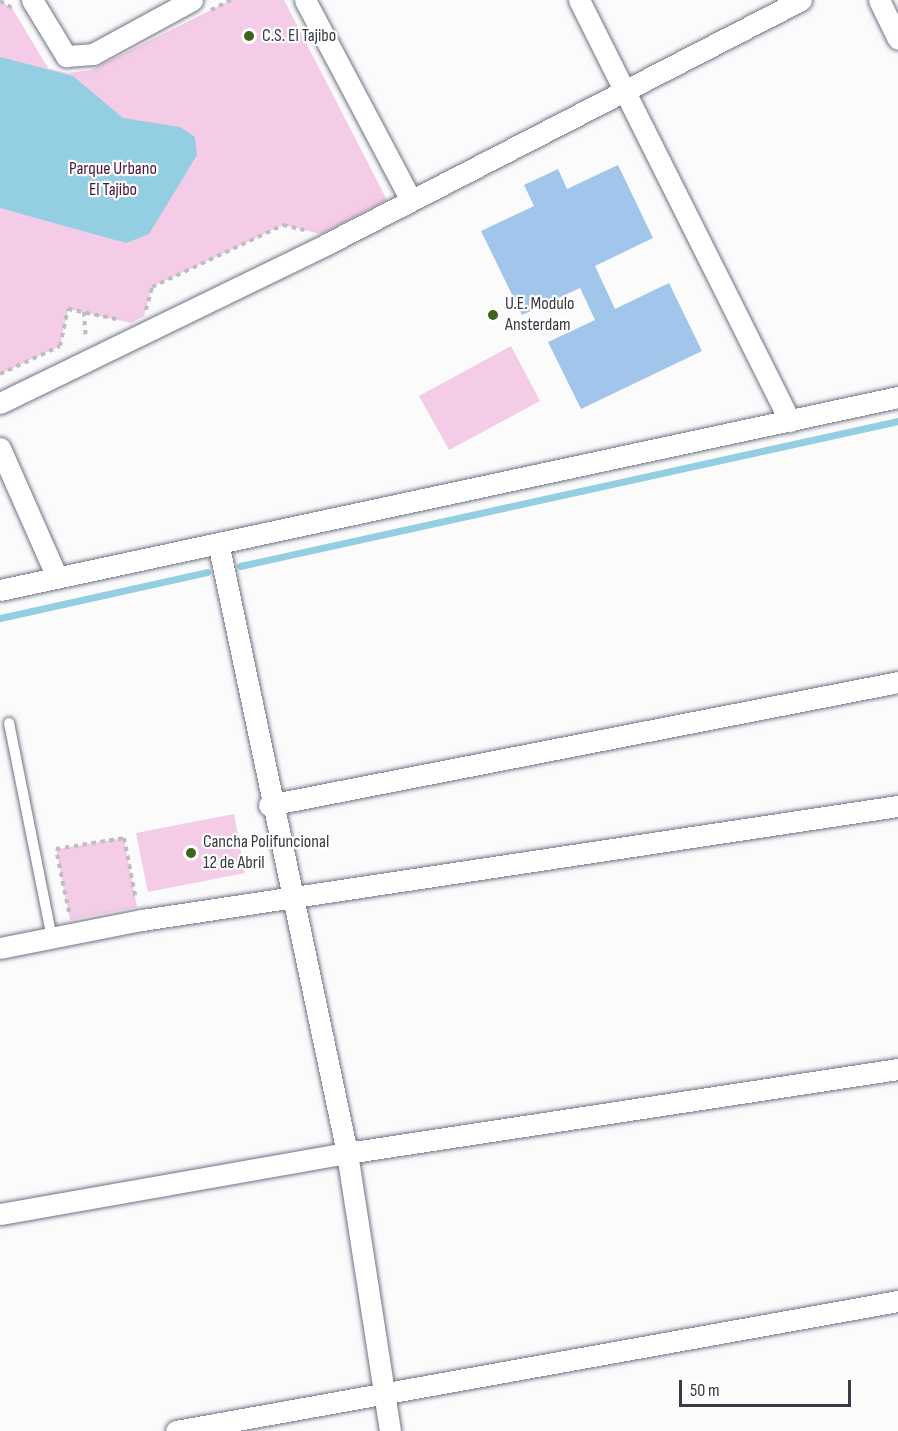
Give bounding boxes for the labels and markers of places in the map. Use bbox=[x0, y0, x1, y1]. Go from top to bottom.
place label: C.S. El Tajibo bbox=[262, 25, 336, 47]
marker: C.S. El Tajibo bbox=[240, 27, 258, 45]
place label: U.E. Modulo Ansterdam bbox=[505, 294, 575, 336]
marker: U.E. Modulo Ansterdam bbox=[486, 308, 500, 322]
place label: Cancha Polifuncional 12 de Abril bbox=[203, 832, 329, 874]
marker: Cancha Polifuncional 12 de Abril bbox=[184, 846, 198, 860]

